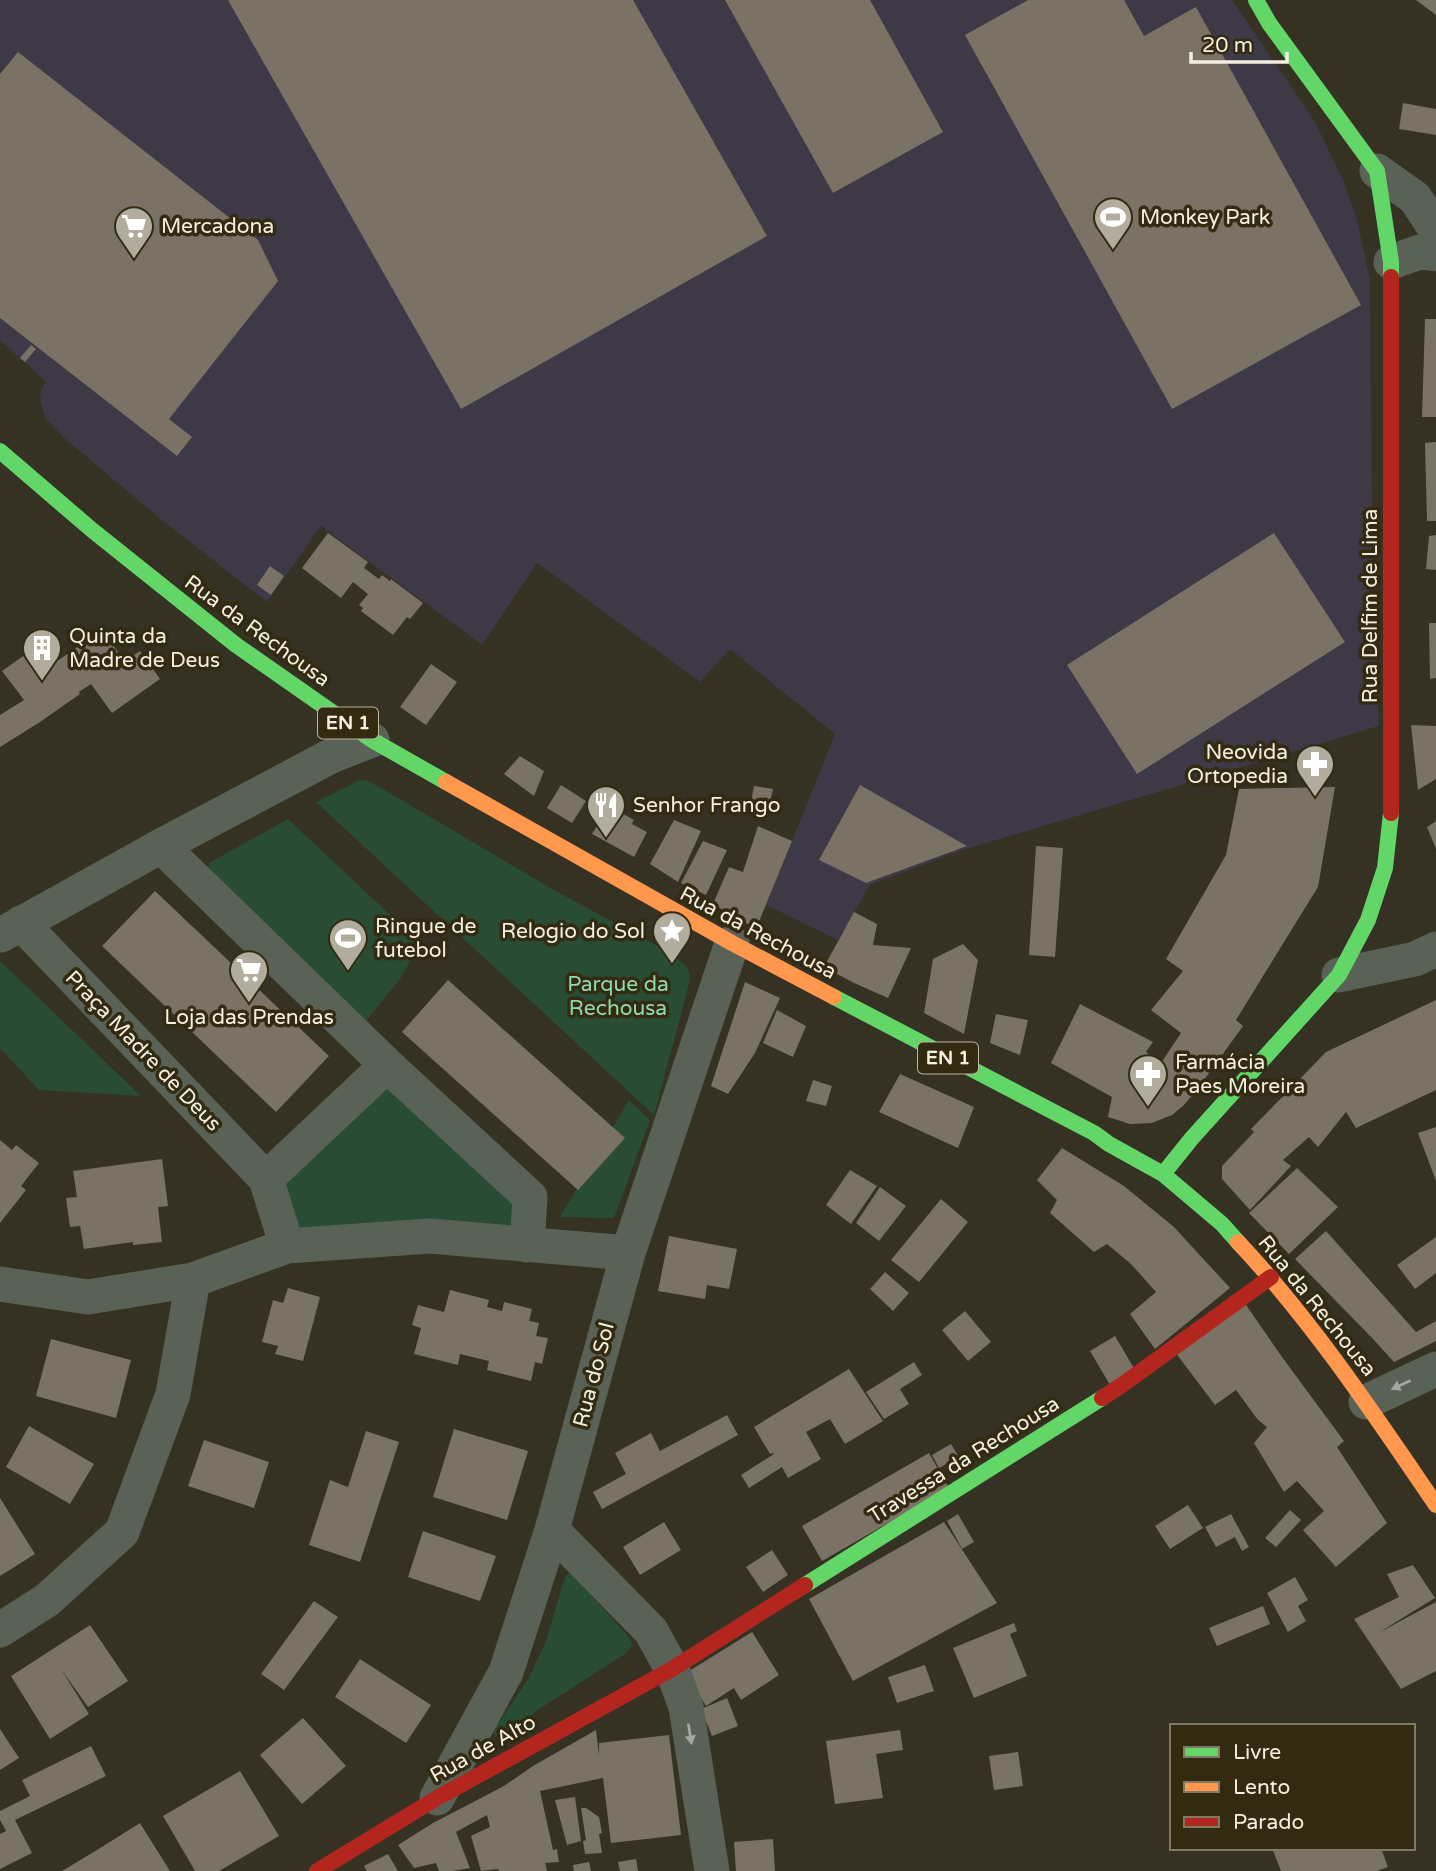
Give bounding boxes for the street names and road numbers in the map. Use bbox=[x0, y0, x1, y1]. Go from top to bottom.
street label: Rua Delfim de Lima bbox=[1358, 509, 1383, 703]
street label: Rua da Rechousa bbox=[179, 570, 335, 692]
road number: EN 1 bbox=[318, 708, 378, 738]
street label: Rua da Rechousa bbox=[675, 881, 841, 985]
street label: Praça Madre de Deus bbox=[60, 966, 226, 1136]
road number: EN 1 bbox=[918, 1042, 978, 1074]
street label: Rua da Rechousa bbox=[1253, 1231, 1381, 1381]
street label: Rua do Sol bbox=[568, 1320, 620, 1430]
street label: Travessa da Rechousa bbox=[864, 1391, 1064, 1529]
street label: Rua de Alto bbox=[426, 1710, 540, 1788]

